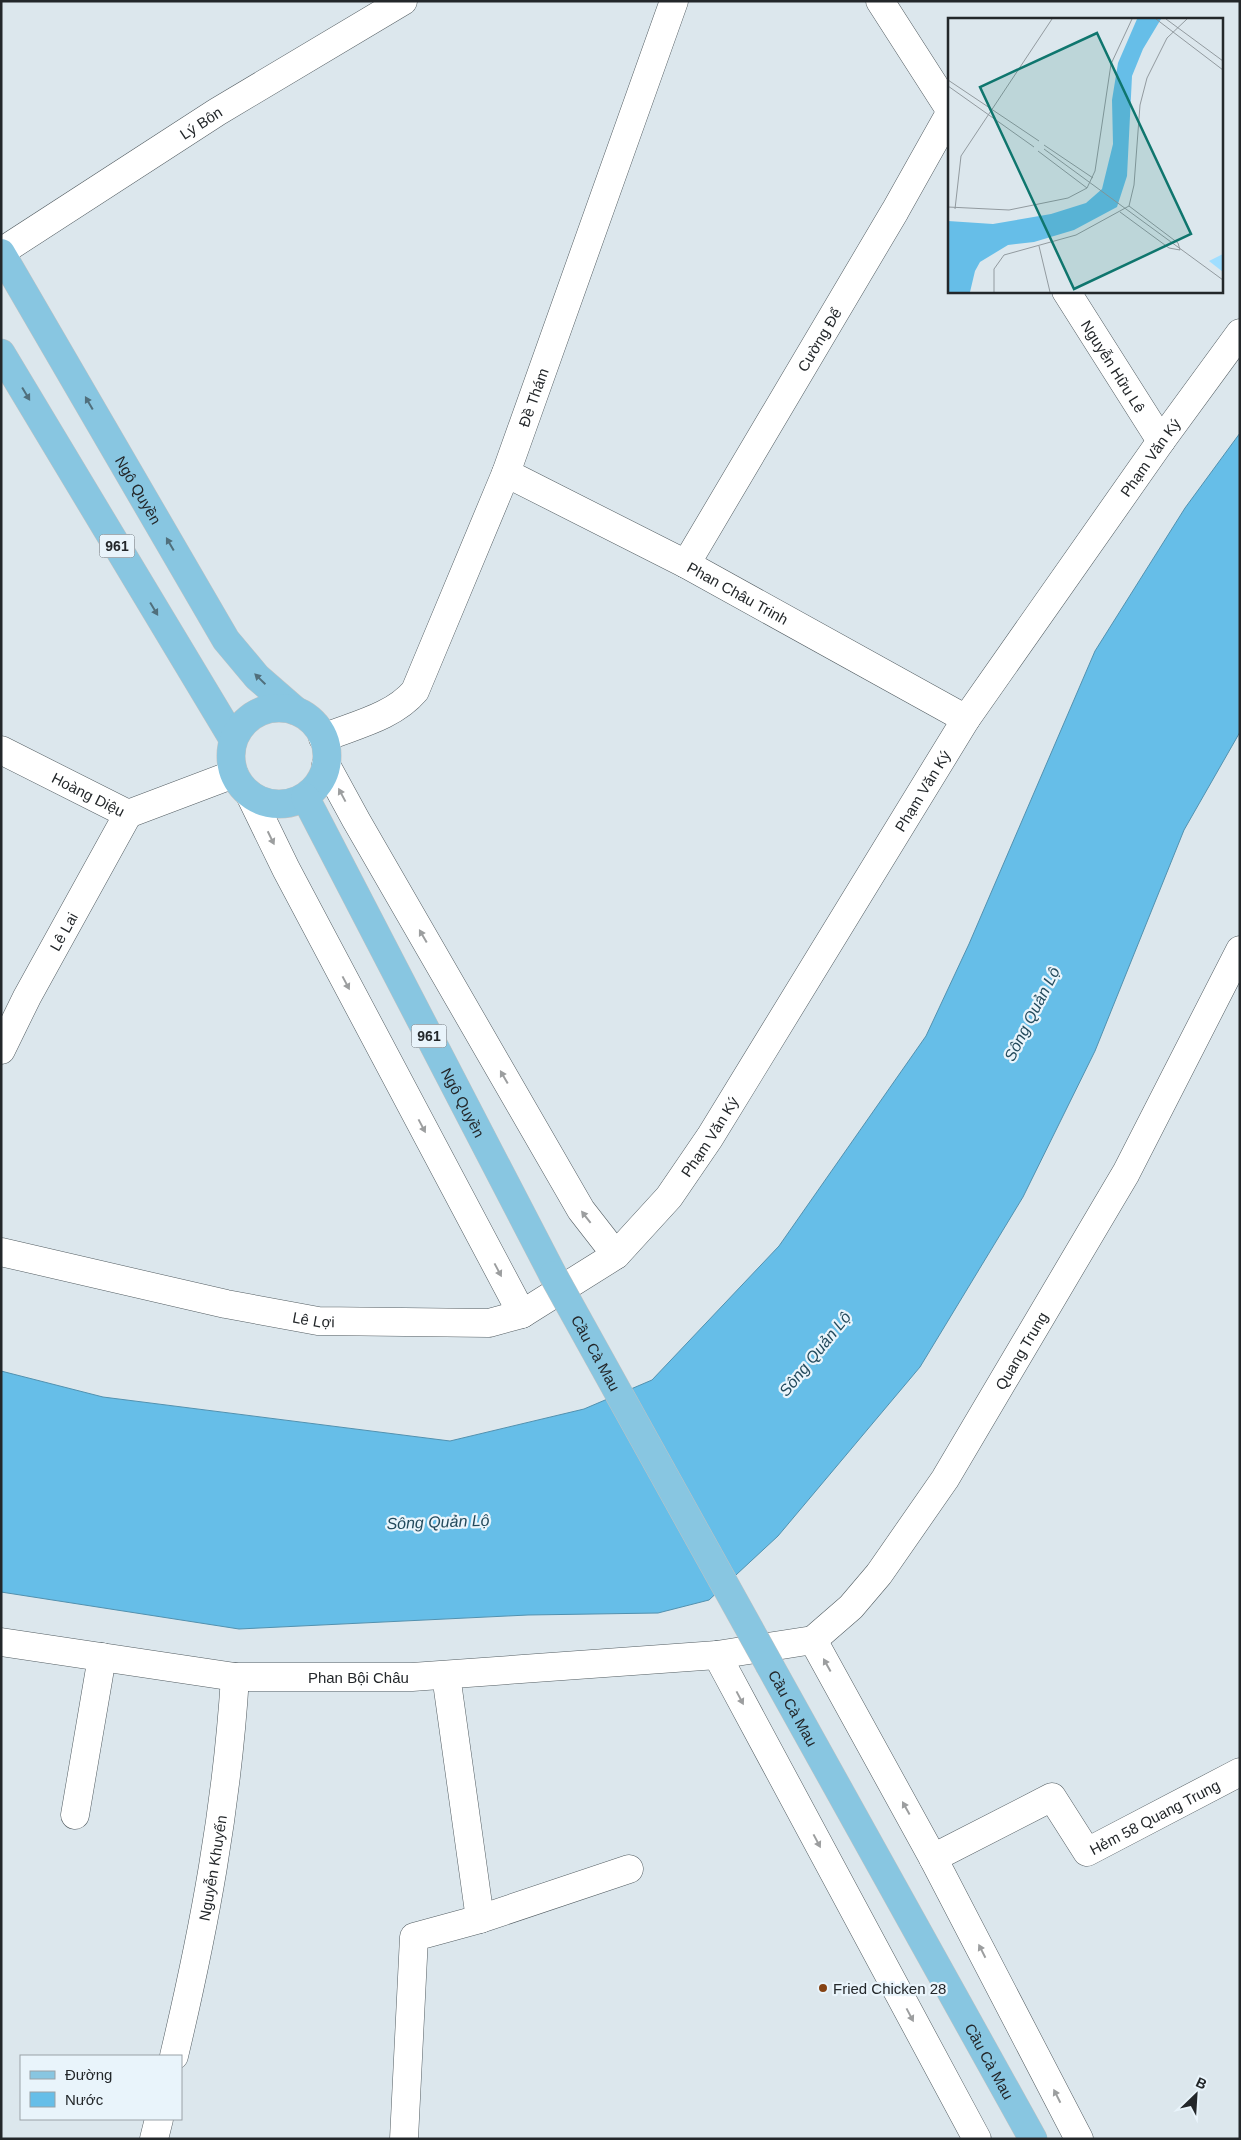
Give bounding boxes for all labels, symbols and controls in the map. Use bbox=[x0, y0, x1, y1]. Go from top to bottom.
inset map bbox=[948, 18, 1224, 292]
street label: Lý Bôn bbox=[176, 103, 225, 142]
street label: Cường Để bbox=[794, 305, 844, 374]
street label: Nguyễn Hữu Lê bbox=[1078, 317, 1149, 416]
street label: Đề Thám bbox=[515, 366, 551, 429]
one-way arrow bbox=[22, 388, 31, 401]
one-way arrow bbox=[84, 397, 93, 410]
street label: Phạm Văn Ký bbox=[1116, 414, 1184, 500]
street label: Ngô Quyền bbox=[112, 453, 165, 527]
road number: 961 bbox=[100, 534, 134, 558]
one-way arrow bbox=[166, 537, 175, 550]
street label: Phan Châu Trinh bbox=[684, 558, 791, 627]
one-way arrow bbox=[150, 603, 159, 616]
one-way arrow bbox=[254, 673, 266, 685]
street label: Phạm Văn Ký bbox=[891, 747, 954, 834]
street label: Hoàng Diệu bbox=[49, 769, 128, 820]
one-way arrow bbox=[338, 788, 347, 801]
one-way arrow bbox=[267, 831, 275, 846]
street label: Lê Lai bbox=[46, 909, 81, 953]
one-way arrow bbox=[418, 929, 427, 942]
water label: Sông Quản Lộ bbox=[1001, 964, 1063, 1064]
one-way arrow bbox=[342, 975, 350, 990]
road number: 961 bbox=[412, 1024, 446, 1048]
street label: Ngô Quyền bbox=[438, 1065, 488, 1140]
one-way arrow bbox=[500, 1069, 508, 1084]
street label: Phạm Văn Ký bbox=[677, 1093, 742, 1180]
one-way arrow bbox=[418, 1119, 426, 1133]
one-way arrow bbox=[581, 1210, 591, 1224]
one-way arrow bbox=[494, 1262, 502, 1277]
street label: Lê Lợi bbox=[291, 1308, 335, 1330]
water label: Sông Quản Lộ bbox=[776, 1308, 854, 1399]
street label: Quang Trung bbox=[991, 1309, 1051, 1393]
street label: Cầu Cà Mau bbox=[568, 1312, 624, 1394]
water label: Sông Quản Lộ bbox=[386, 1512, 490, 1532]
one-way arrow bbox=[823, 1658, 831, 1673]
street label: Cầu Cà Mau bbox=[765, 1667, 821, 1749]
street label: Phan Bội Châu bbox=[308, 1669, 409, 1686]
one-way arrow bbox=[736, 1691, 744, 1706]
street label: Hẻm 58 Quang Trung bbox=[1087, 1776, 1222, 1858]
one-way arrow bbox=[901, 1801, 910, 1814]
street label: Nguyễn Khuyến bbox=[195, 1814, 229, 1922]
one-way arrow bbox=[813, 1834, 821, 1849]
one-way arrow bbox=[978, 1944, 986, 1959]
place label: Fried Chicken 28 bbox=[833, 1980, 946, 1997]
marker: Fried Chicken 28 bbox=[817, 1982, 829, 1994]
one-way arrow bbox=[906, 2008, 914, 2023]
street label: Cầu Cà Mau bbox=[962, 2020, 1018, 2102]
legend bbox=[20, 2055, 182, 2120]
text: Đường bbox=[65, 2066, 112, 2083]
north arrow bbox=[1171, 2070, 1221, 2120]
text: B bbox=[1194, 2074, 1209, 2093]
one-way arrow bbox=[1053, 2088, 1061, 2103]
text: Nước bbox=[65, 2091, 104, 2108]

